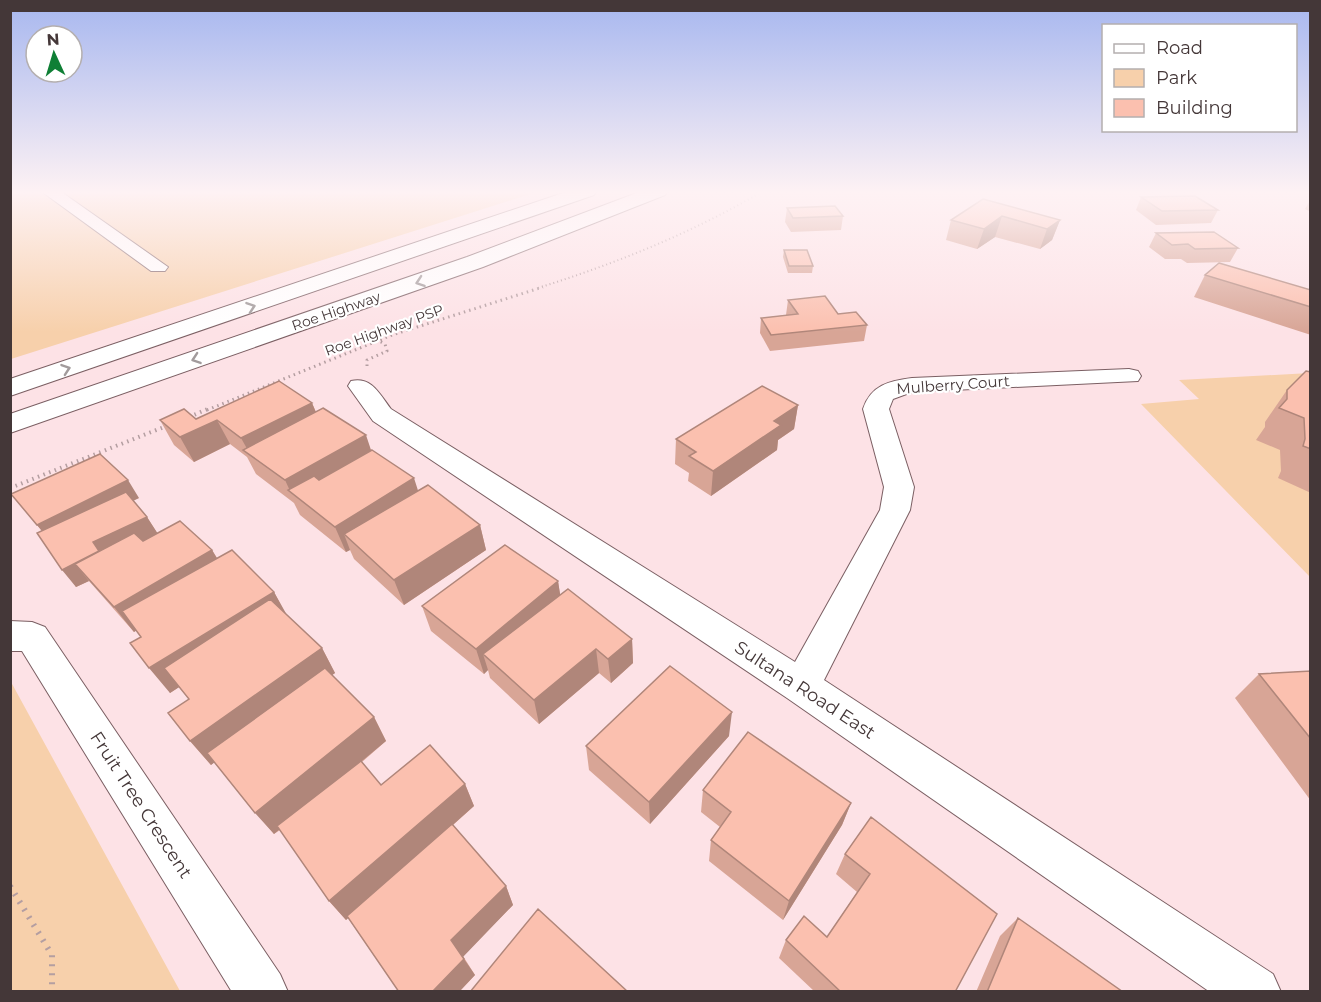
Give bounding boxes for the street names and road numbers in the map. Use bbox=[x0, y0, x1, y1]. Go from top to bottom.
street label: Roe Highway bbox=[289, 287, 383, 335]
street label: Roe Highway PSP bbox=[322, 300, 446, 360]
street label: Mulberry Court bbox=[896, 371, 1010, 398]
street label: Sultana Road East bbox=[731, 636, 879, 744]
street label: Fruit Tree Crescent bbox=[85, 728, 197, 882]

